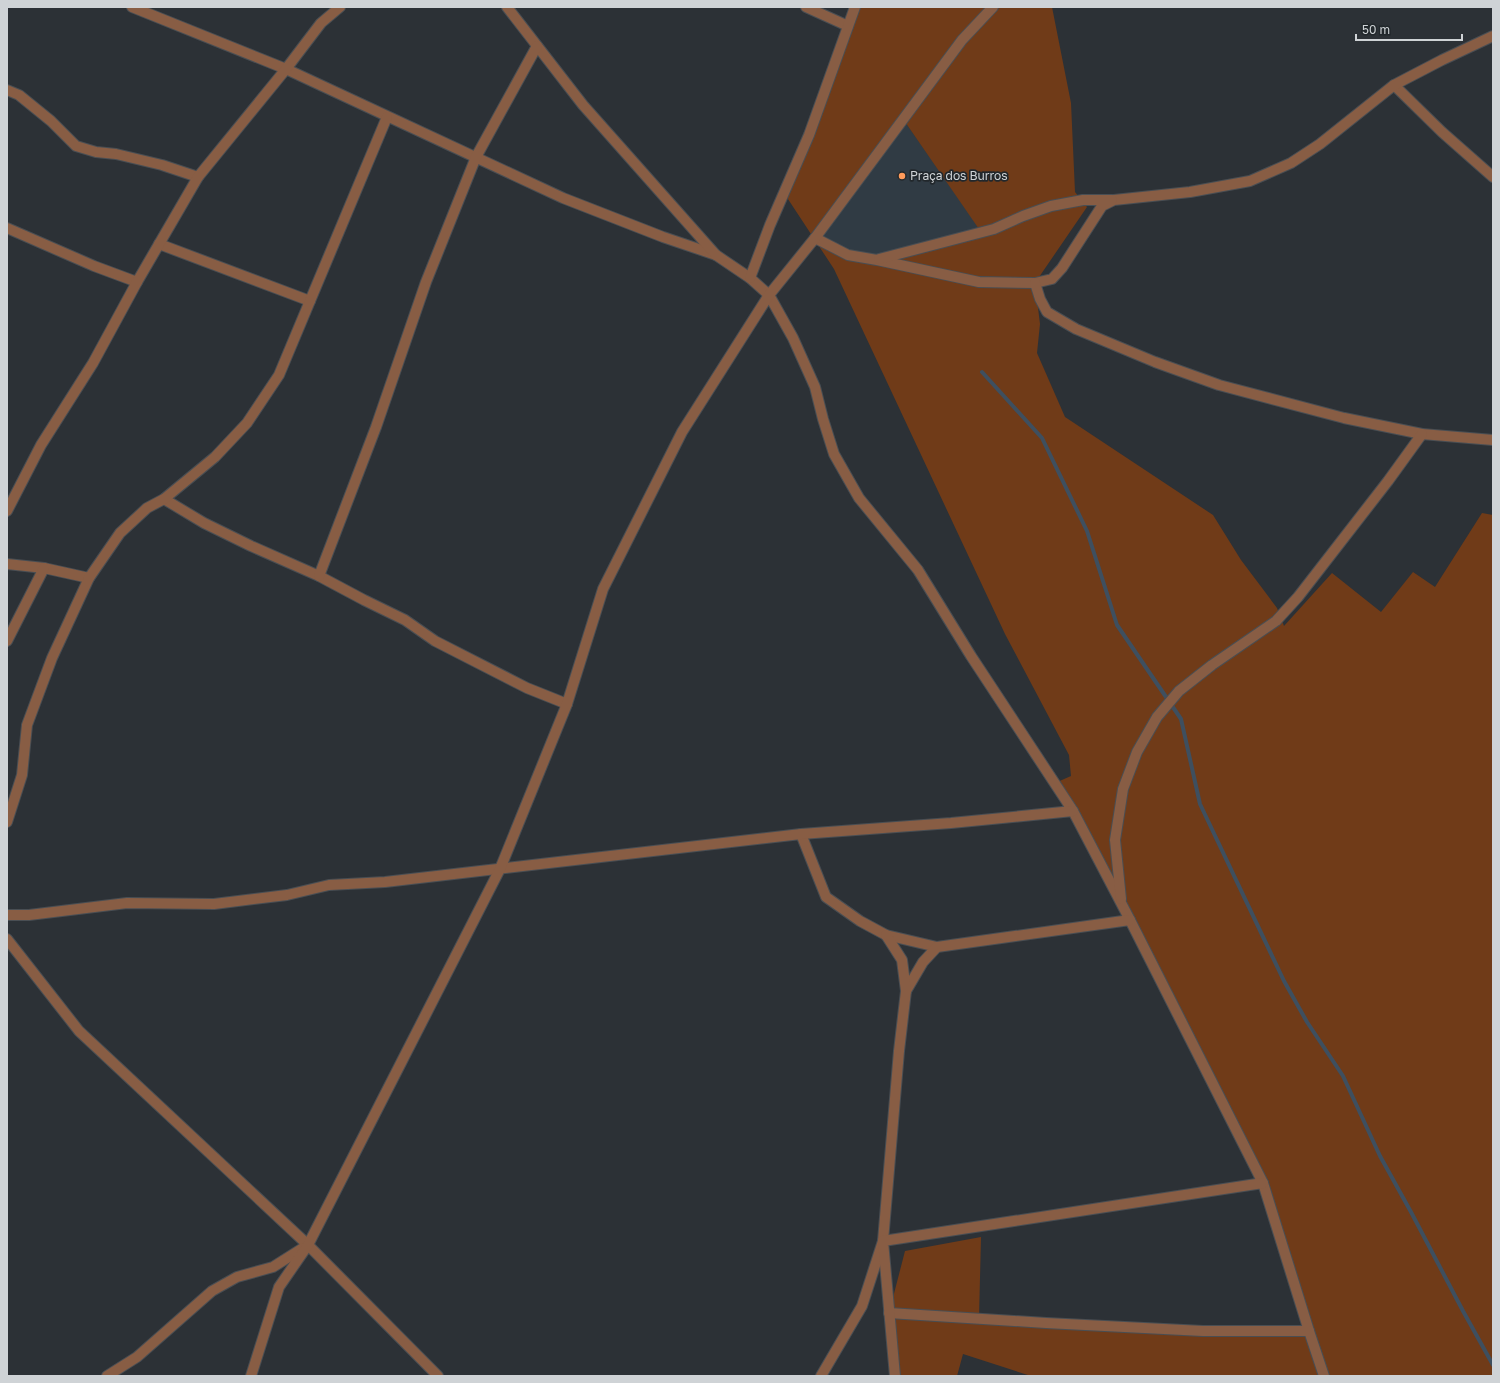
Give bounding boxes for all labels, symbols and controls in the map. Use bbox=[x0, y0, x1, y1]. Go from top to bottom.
scale bar bbox=[1356, 16, 1462, 42]
text: 50 m bbox=[1362, 22, 1390, 37]
place label: Praça dos Burros bbox=[910, 168, 1008, 183]
marker: Praça dos Burros bbox=[897, 171, 907, 181]

